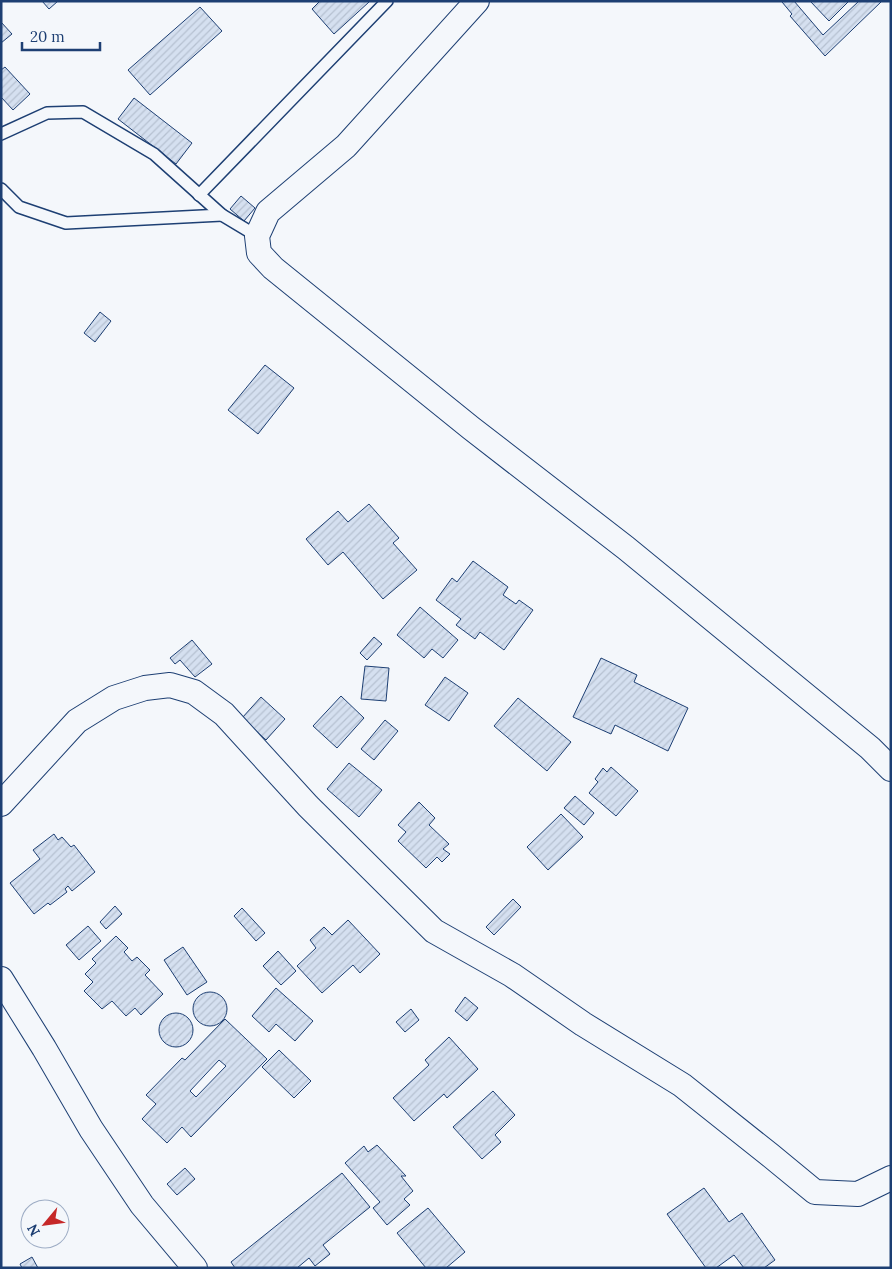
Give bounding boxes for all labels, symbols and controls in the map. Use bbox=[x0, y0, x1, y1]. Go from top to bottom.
scale bar bbox=[22, 20, 100, 52]
text: 20 m bbox=[30, 27, 65, 46]
north arrow bbox=[20, 1199, 70, 1249]
text: N bbox=[23, 1221, 44, 1239]

